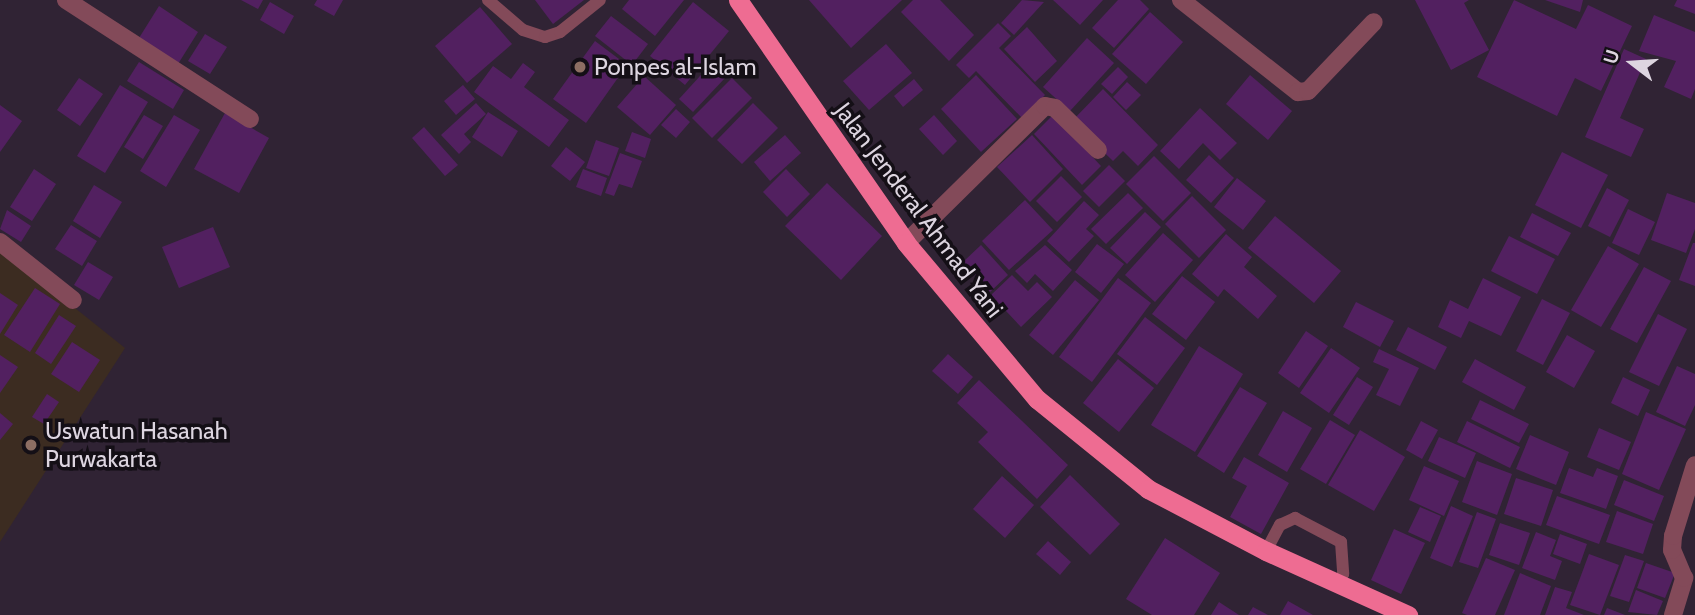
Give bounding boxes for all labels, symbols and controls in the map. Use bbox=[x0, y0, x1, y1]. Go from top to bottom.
north arrow bbox=[1597, 28, 1667, 98]
text: U bbox=[1598, 47, 1624, 67]
place label: Ponpes al-Islam bbox=[594, 53, 756, 81]
marker: Ponpes al-Islam bbox=[572, 59, 588, 75]
street label: Jalan Jenderal Ahmad Yani bbox=[829, 97, 1009, 323]
place label: Uswatun Hasanah Purwakarta bbox=[45, 417, 228, 473]
marker: Uswatun Hasanah Purwakarta bbox=[23, 437, 39, 453]

